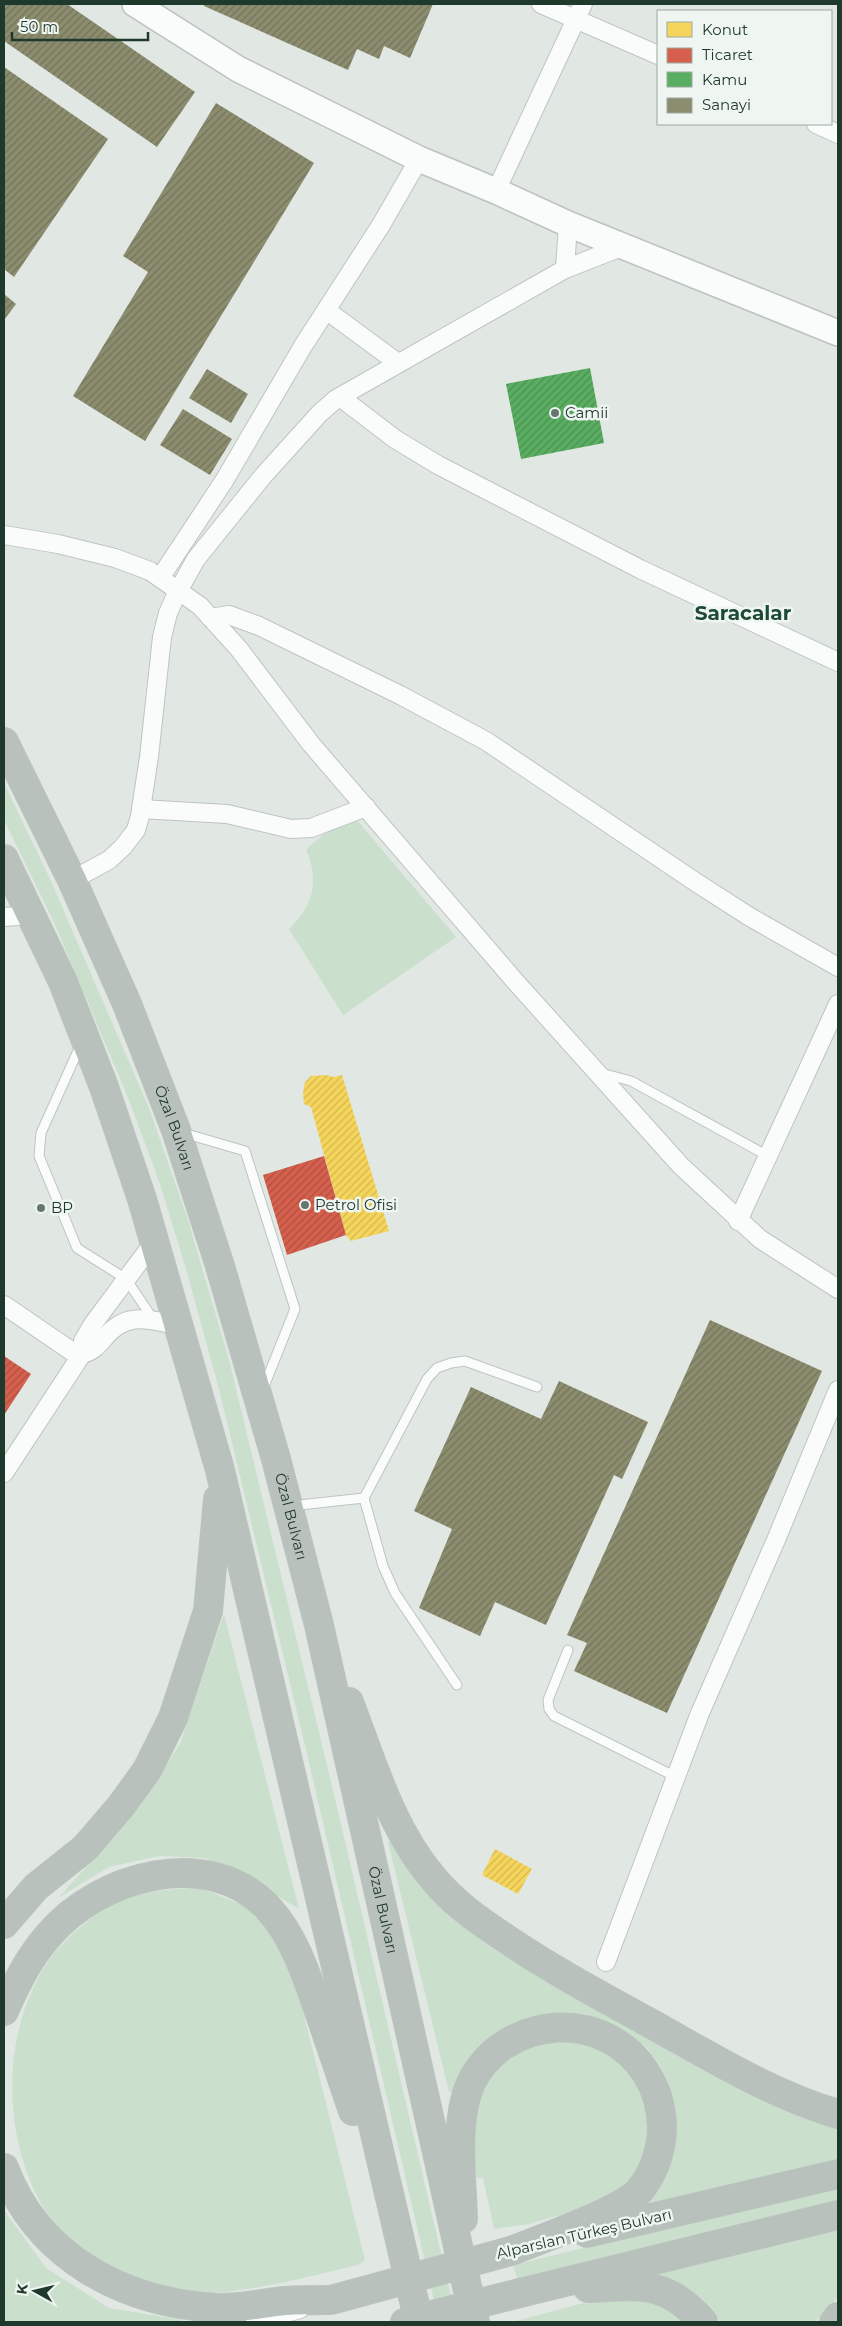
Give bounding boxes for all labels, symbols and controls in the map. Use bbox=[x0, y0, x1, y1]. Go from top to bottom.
scale bar bbox=[12, 10, 149, 42]
legend bbox=[657, 10, 832, 125]
text: 50 m bbox=[20, 17, 58, 36]
text: Konut bbox=[702, 20, 748, 39]
text: Ticaret bbox=[702, 45, 753, 64]
text: Kamu bbox=[702, 70, 747, 89]
text: Sanayi bbox=[702, 95, 751, 114]
place label: Camii bbox=[565, 403, 608, 422]
marker: Camii bbox=[549, 407, 561, 419]
district label: Saracalar bbox=[695, 601, 792, 625]
street label: Özal Bulvarı bbox=[150, 1082, 198, 1173]
place label: Petrol Ofisi bbox=[315, 1195, 397, 1214]
place label: BP bbox=[51, 1198, 73, 1217]
marker: Petrol Ofisi bbox=[299, 1199, 311, 1211]
marker: BP bbox=[35, 1202, 47, 1214]
street label: Özal Bulvarı bbox=[271, 1471, 312, 1562]
street label: Özal Bulvarı bbox=[364, 1864, 402, 1955]
street label: Alparslan Türkeş Bulvarı bbox=[494, 2204, 673, 2263]
north arrow bbox=[10, 2266, 60, 2316]
text: K bbox=[12, 2282, 32, 2296]

